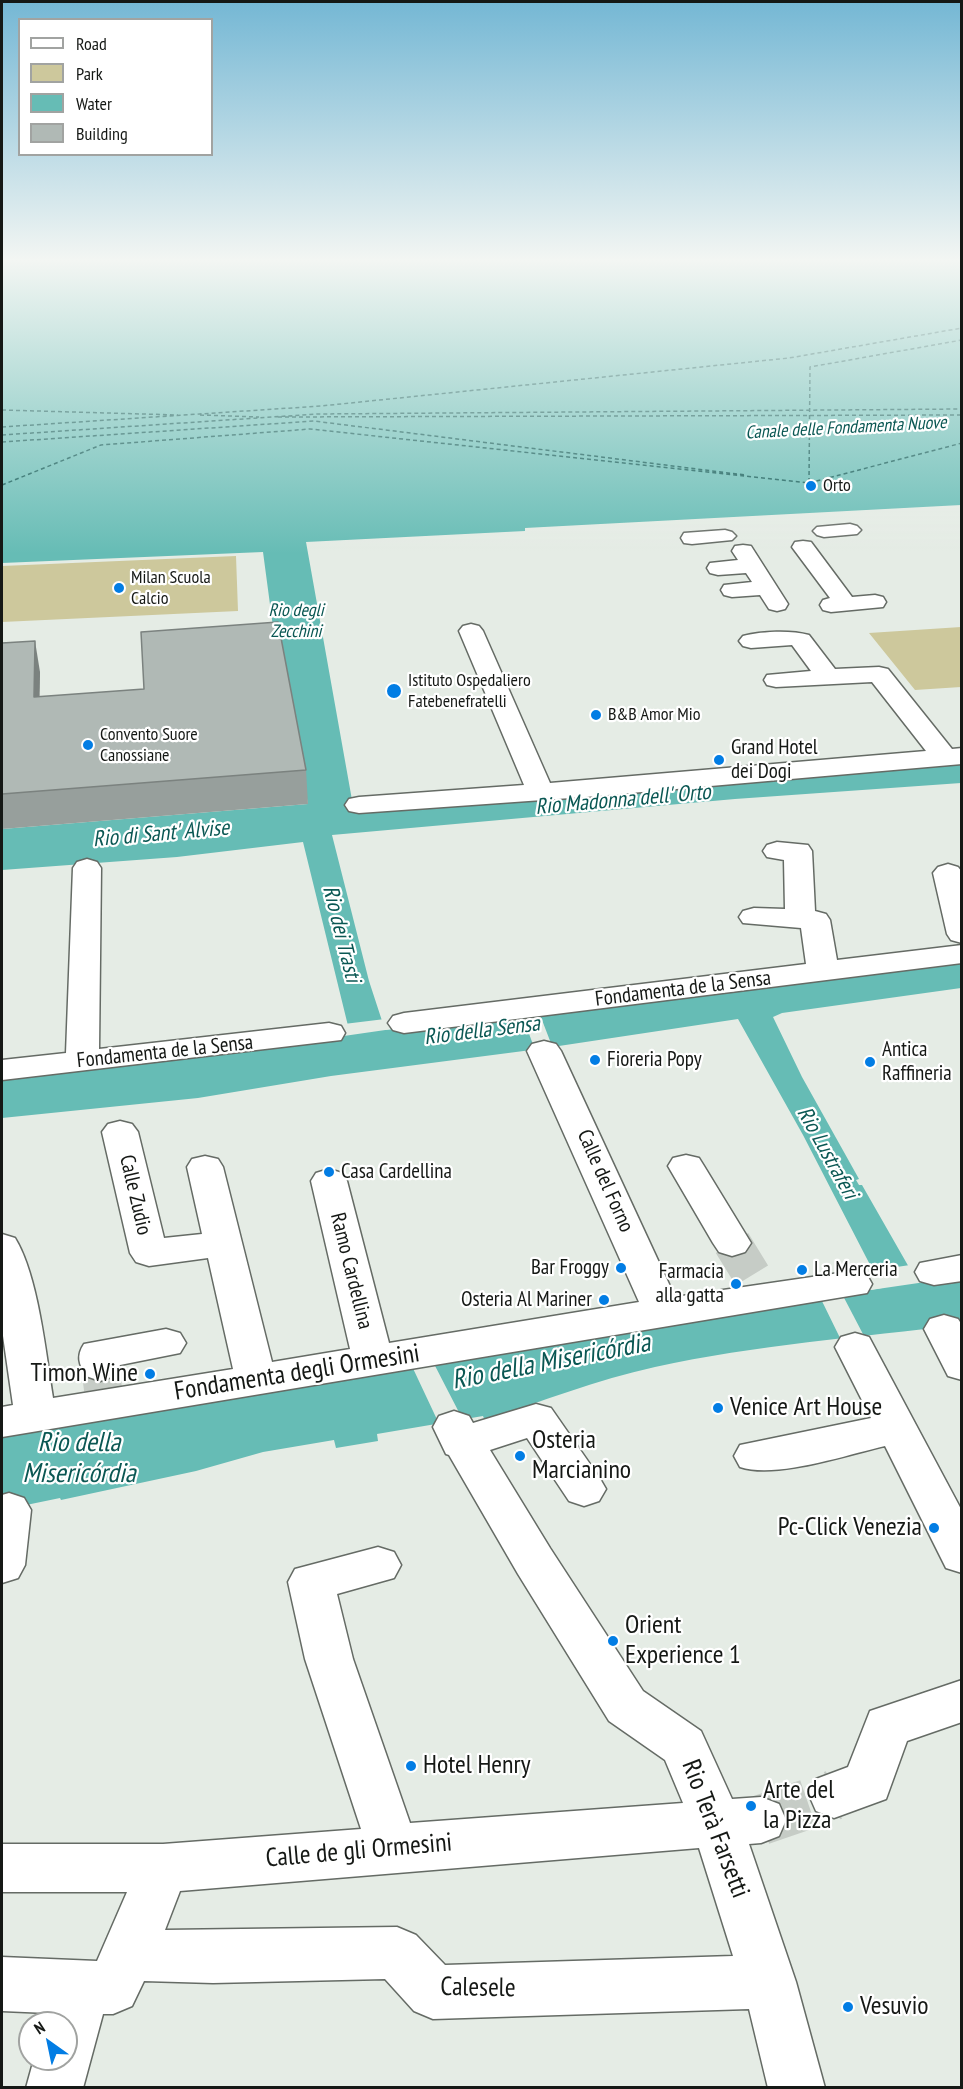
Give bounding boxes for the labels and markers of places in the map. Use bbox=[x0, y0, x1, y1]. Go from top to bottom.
place label: Orto bbox=[823, 475, 851, 497]
marker: Orto bbox=[804, 479, 818, 493]
place label: Milan Scuola Calcio bbox=[131, 567, 211, 610]
marker: Milan Scuola Calcio bbox=[112, 581, 126, 595]
place label: Istituto Ospedaliero Fatebenefratelli bbox=[408, 670, 531, 712]
marker: Istituto Ospedaliero Fatebenefratelli bbox=[385, 682, 403, 700]
place label: B&B Amor Mio bbox=[608, 704, 700, 726]
marker: B&B Amor Mio bbox=[589, 708, 603, 722]
place label: Convento Suore Canossiane bbox=[100, 724, 198, 766]
place label: Grand Hotel dei Dogi bbox=[731, 735, 818, 785]
marker: Convento Suore Canossiane bbox=[81, 738, 95, 752]
marker: Grand Hotel dei Dogi bbox=[712, 753, 726, 767]
place label: Antica Raffineria bbox=[882, 1037, 952, 1087]
place label: Fioreria Popy bbox=[607, 1047, 702, 1073]
marker: Fioreria Popy bbox=[588, 1053, 602, 1067]
marker: Antica Raffineria bbox=[863, 1055, 877, 1069]
place label: Casa Cardellina bbox=[341, 1159, 452, 1185]
marker: Casa Cardellina bbox=[322, 1165, 336, 1179]
place label: Bar Froggy bbox=[531, 1255, 609, 1281]
place label: La Merceria bbox=[814, 1257, 898, 1283]
place label: Farmacia alla gatta bbox=[656, 1259, 724, 1309]
marker: Bar Froggy bbox=[614, 1261, 628, 1275]
marker: La Merceria bbox=[795, 1263, 809, 1277]
marker: Farmacia alla gatta bbox=[729, 1277, 743, 1291]
place label: Osteria Al Mariner bbox=[461, 1287, 592, 1313]
marker: Osteria Al Mariner bbox=[597, 1293, 611, 1307]
place label: Timon Wine bbox=[30, 1358, 138, 1390]
marker: Timon Wine bbox=[143, 1367, 157, 1381]
place label: Venice Art House bbox=[730, 1392, 882, 1424]
marker: Venice Art House bbox=[711, 1401, 725, 1415]
place label: Osteria Marcianino bbox=[532, 1425, 631, 1486]
marker: Osteria Marcianino bbox=[513, 1449, 527, 1463]
place label: Pc-Click Venezia bbox=[778, 1512, 922, 1544]
marker: Pc-Click Venezia bbox=[927, 1521, 941, 1535]
place label: Orient Experience 1 bbox=[625, 1610, 741, 1672]
marker: Orient Experience 1 bbox=[606, 1634, 620, 1648]
place label: Hotel Henry bbox=[423, 1750, 530, 1782]
marker: Hotel Henry bbox=[404, 1759, 418, 1773]
place label: Arte del la Pizza bbox=[763, 1775, 834, 1836]
marker: Arte del la Pizza bbox=[744, 1799, 758, 1813]
place label: Vesuvio bbox=[860, 1991, 929, 2023]
marker: Vesuvio bbox=[841, 2000, 855, 2014]

